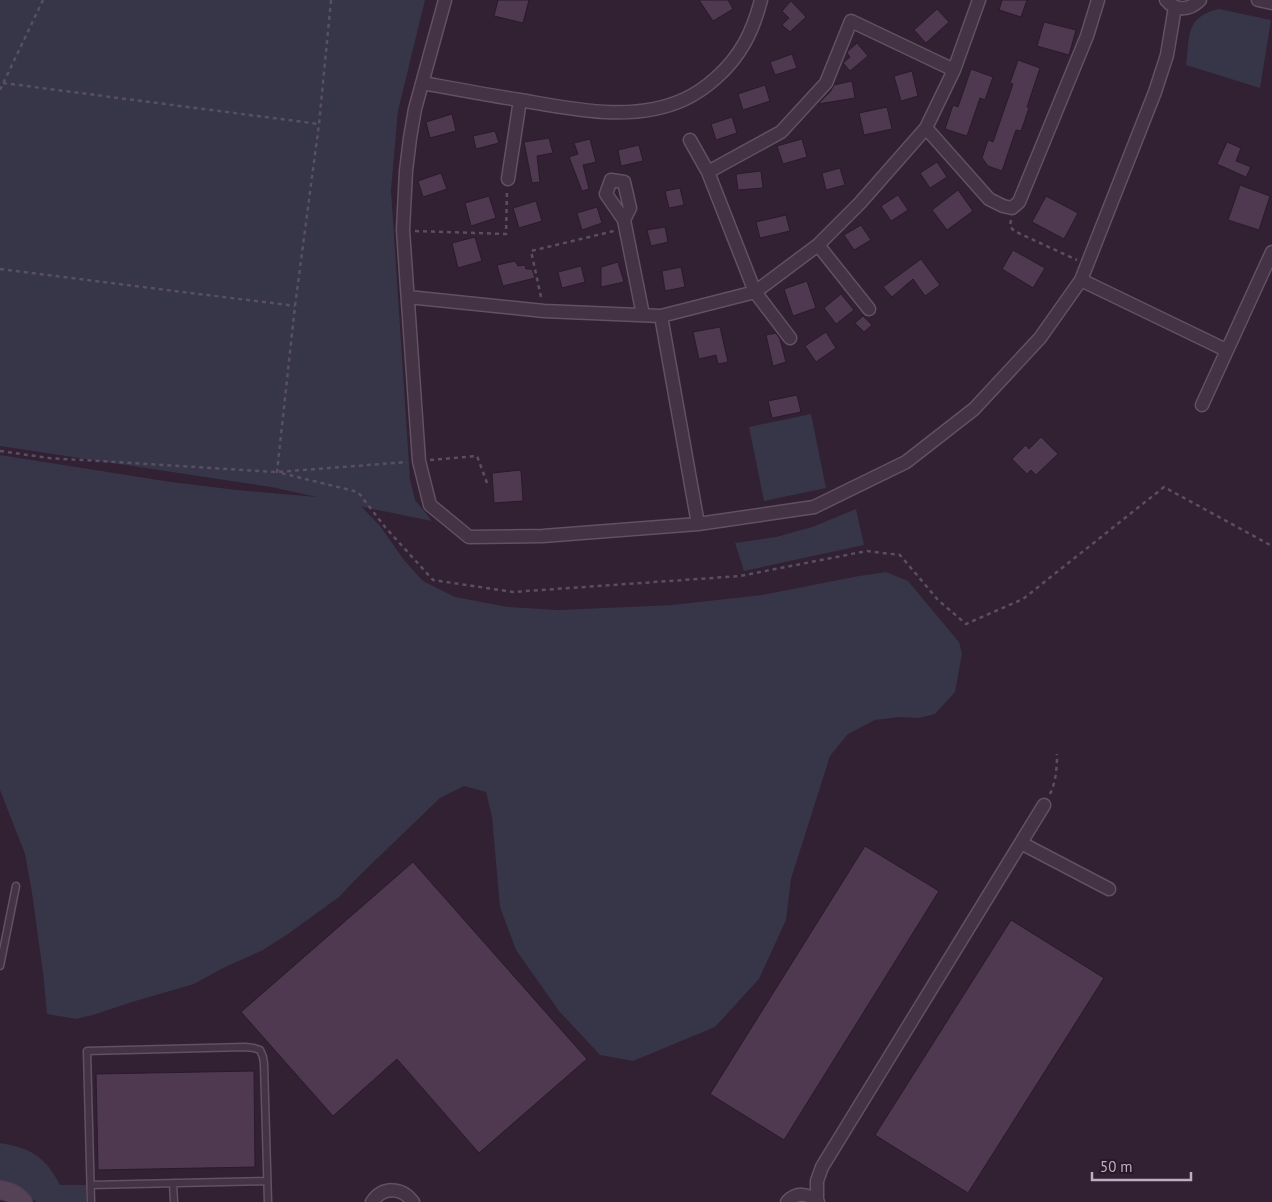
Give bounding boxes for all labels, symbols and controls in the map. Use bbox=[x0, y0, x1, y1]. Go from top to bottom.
scale bar bbox=[1092, 1150, 1191, 1182]
text: 50 m bbox=[1100, 1157, 1133, 1176]

